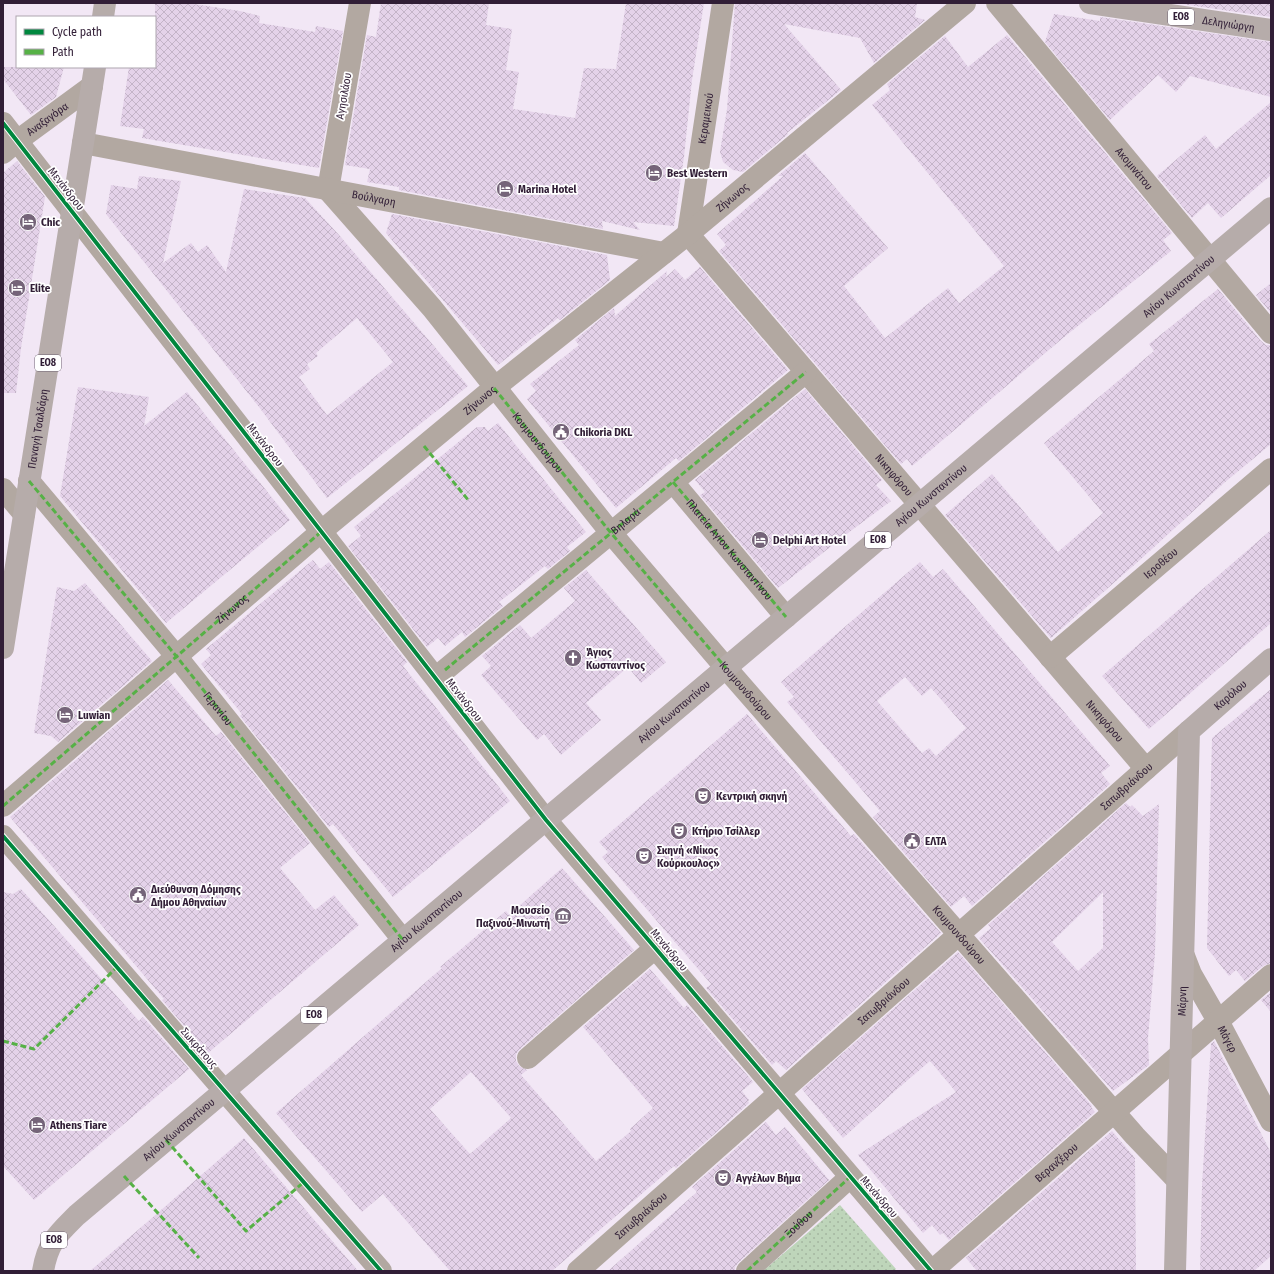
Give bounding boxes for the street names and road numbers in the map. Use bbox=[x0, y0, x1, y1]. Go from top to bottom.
road number: ΕΟ8 bbox=[1168, 9, 1194, 25]
street label: Δεληγιώργη bbox=[1201, 13, 1256, 34]
street label: Αγησιλάου bbox=[334, 72, 354, 120]
street label: Κεραμεικού bbox=[695, 92, 716, 145]
street label: Αναξαγόρα bbox=[24, 99, 71, 138]
street label: Ακομινάτου bbox=[1113, 144, 1156, 192]
street label: Μενάνδρου bbox=[45, 165, 87, 213]
street label: Ζήνωνος bbox=[713, 180, 751, 215]
street label: Βούλγαρη bbox=[351, 188, 397, 209]
street label: Αγίου Κωνσταντίνου bbox=[1140, 252, 1217, 320]
road number: ΕΟ8 bbox=[35, 355, 61, 371]
street label: Ζήνωνος bbox=[461, 383, 499, 417]
street label: Παναγή Τσαλδάρη bbox=[25, 388, 50, 470]
street label: Κουμουνδούρου bbox=[510, 410, 566, 475]
street label: Μενάνδρου bbox=[244, 421, 286, 469]
street label: Νικηφόρου bbox=[873, 451, 916, 498]
street label: Αγίου Κωνσταντίνου bbox=[892, 461, 969, 529]
street label: Πλατεία Αγίου Κωνσταντίνου bbox=[684, 496, 775, 602]
street label: Βηλαρά bbox=[608, 505, 643, 537]
road number: ΕΟ8 bbox=[865, 532, 891, 548]
street label: Ιεροθέου bbox=[1141, 545, 1180, 581]
street label: Ζήνωνος bbox=[213, 591, 251, 626]
street label: Κουμουνδούρου bbox=[717, 659, 775, 723]
street label: Μενάνδρου bbox=[443, 676, 485, 724]
street label: Καρόλου bbox=[1211, 677, 1249, 713]
street label: Αγίου Κωνσταντίνου bbox=[635, 678, 713, 746]
street label: Γερανίου bbox=[201, 689, 236, 728]
street label: Νικηφόρου bbox=[1083, 697, 1126, 744]
street label: Σατωβριάνδου bbox=[1098, 760, 1155, 813]
street label: Αγίου Κωνσταντίνου bbox=[388, 886, 465, 954]
street label: Κουμουνδούρου bbox=[930, 903, 988, 967]
street label: Μενάνδρου bbox=[648, 926, 690, 974]
street label: Σατωβριάνδου bbox=[855, 974, 912, 1027]
street label: Μάρνη bbox=[1175, 986, 1189, 1016]
road number: ΕΟ8 bbox=[301, 1007, 327, 1023]
street label: Μάγερ bbox=[1215, 1023, 1240, 1055]
street label: Σωκράτους bbox=[178, 1025, 220, 1071]
street label: Αγίου Κωνσταντίνου bbox=[140, 1095, 217, 1163]
street label: Βερανζέρου bbox=[1032, 1140, 1080, 1185]
street label: Μενάνδρου bbox=[857, 1174, 901, 1220]
street label: Σατωβριάνδου bbox=[612, 1189, 670, 1242]
street label: Ξούθου bbox=[782, 1208, 815, 1240]
road number: ΕΟ8 bbox=[41, 1232, 67, 1248]

